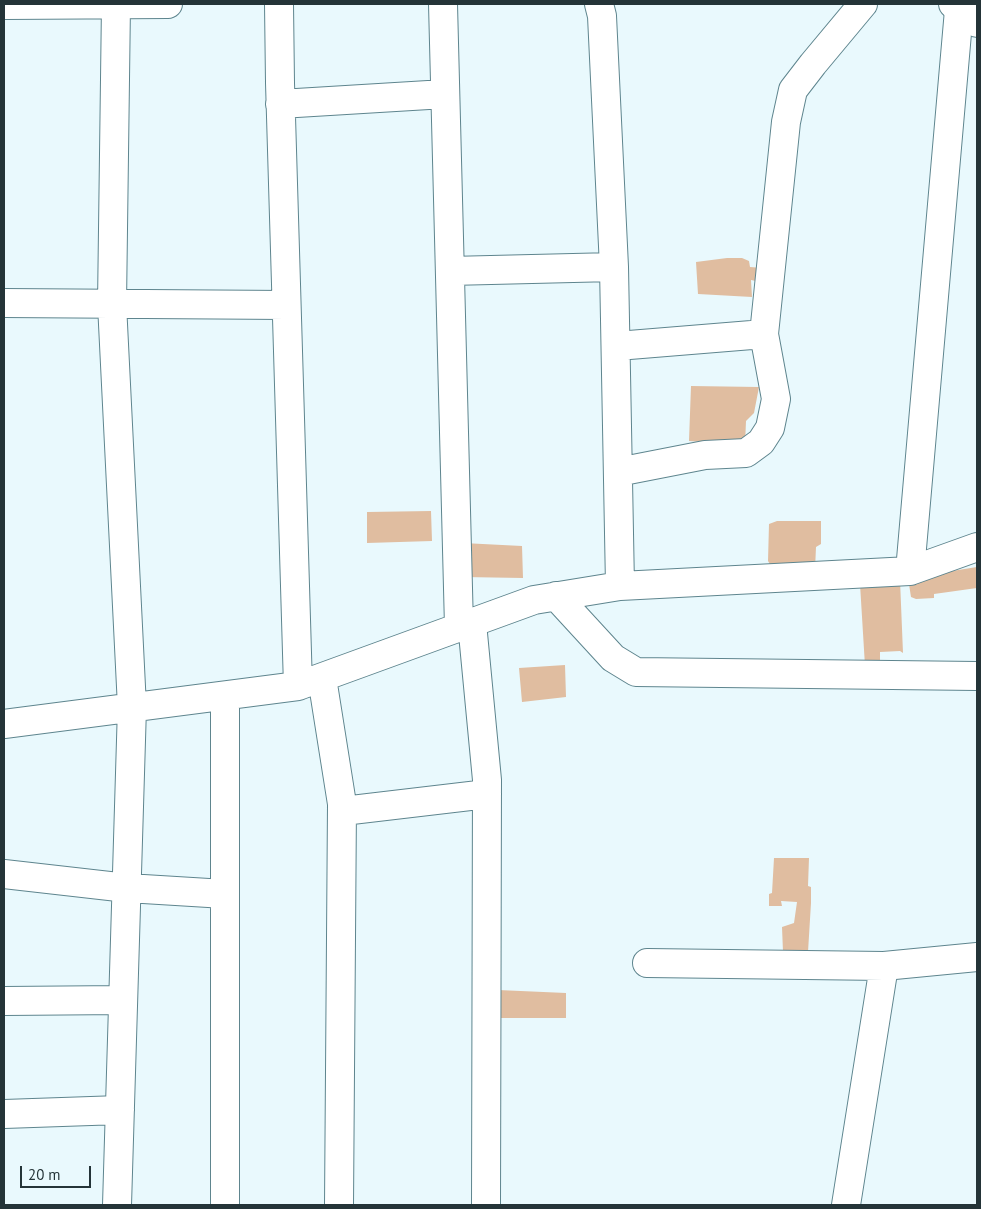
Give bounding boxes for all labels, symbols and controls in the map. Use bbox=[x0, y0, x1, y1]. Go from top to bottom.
scale bar bbox=[22, 1156, 94, 1188]
text: 20 m bbox=[28, 1165, 61, 1184]

